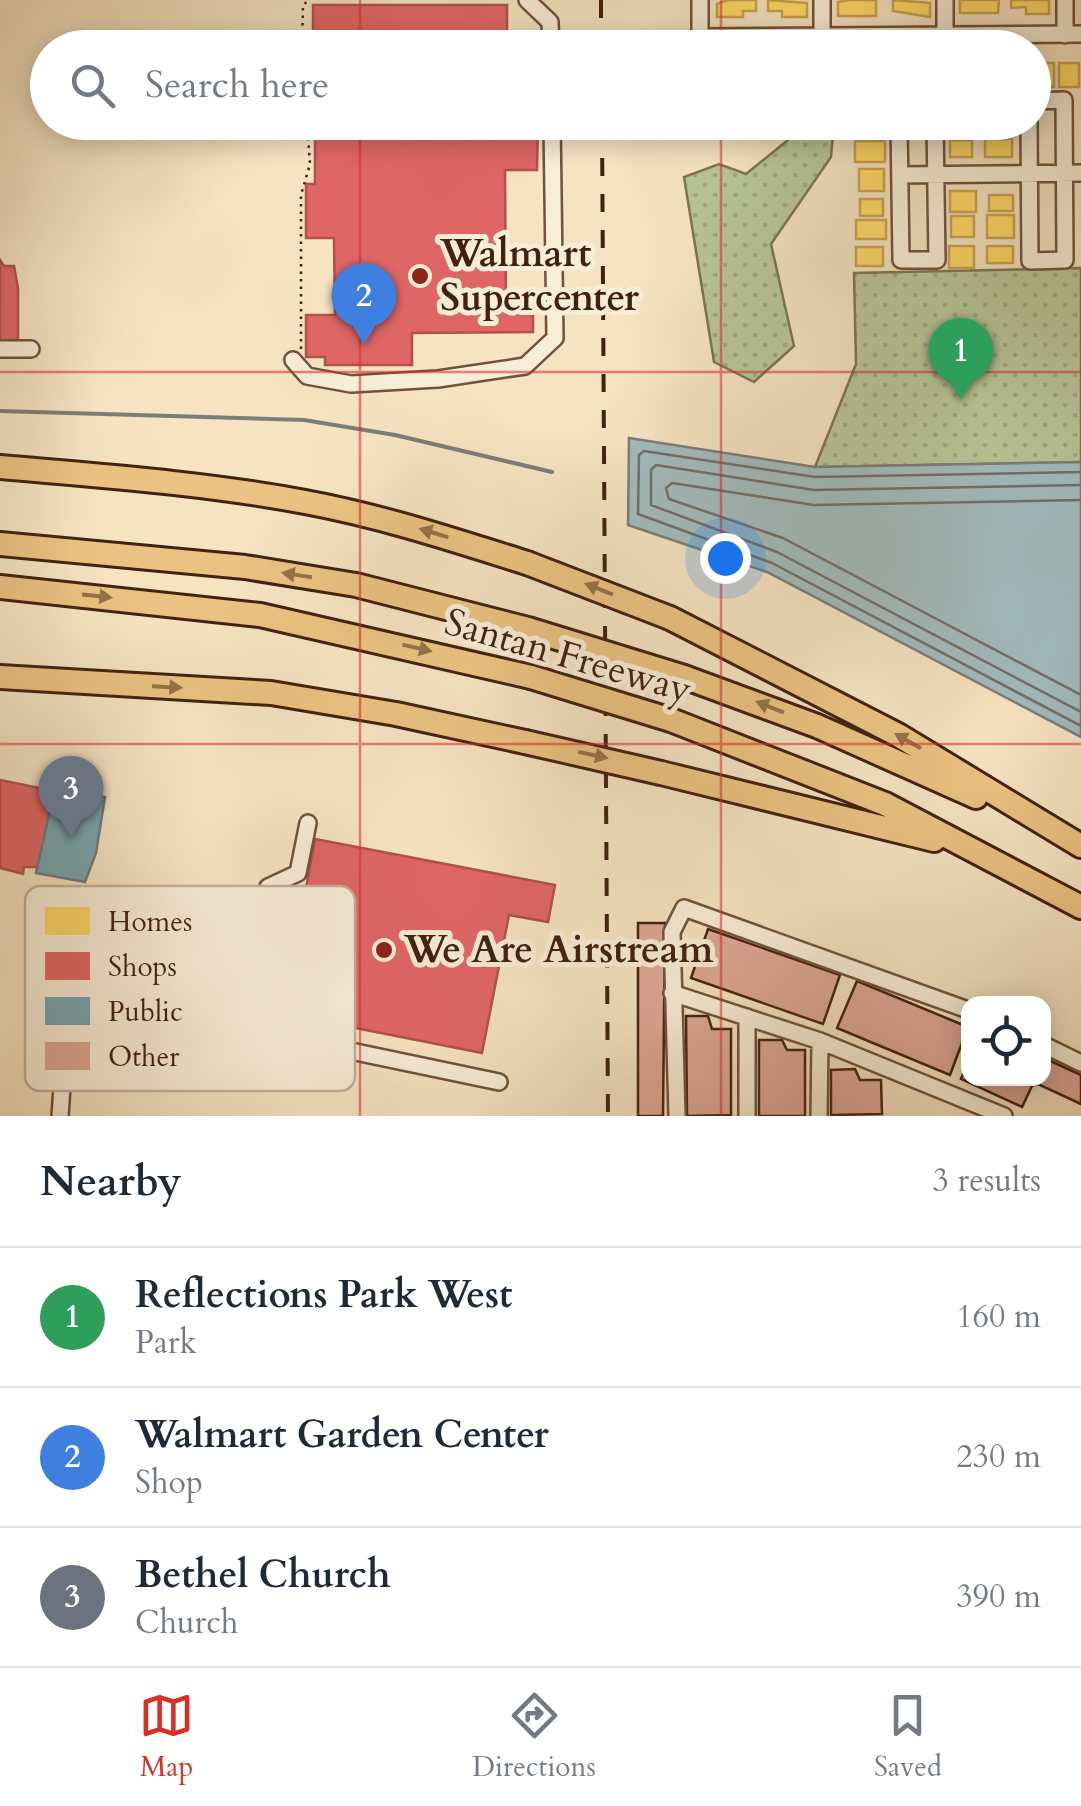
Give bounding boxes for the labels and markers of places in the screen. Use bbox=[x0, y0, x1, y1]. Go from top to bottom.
place label: Walmart Supercenter bbox=[439, 228, 640, 324]
pin: 2 bbox=[332, 262, 396, 345]
marker: Walmart Supercenter bbox=[409, 265, 431, 287]
pin: 1 bbox=[928, 318, 994, 400]
pin: 3 bbox=[38, 756, 104, 838]
place label: We Are Airstream bbox=[403, 924, 714, 976]
marker: We Are Airstream bbox=[373, 939, 395, 961]

